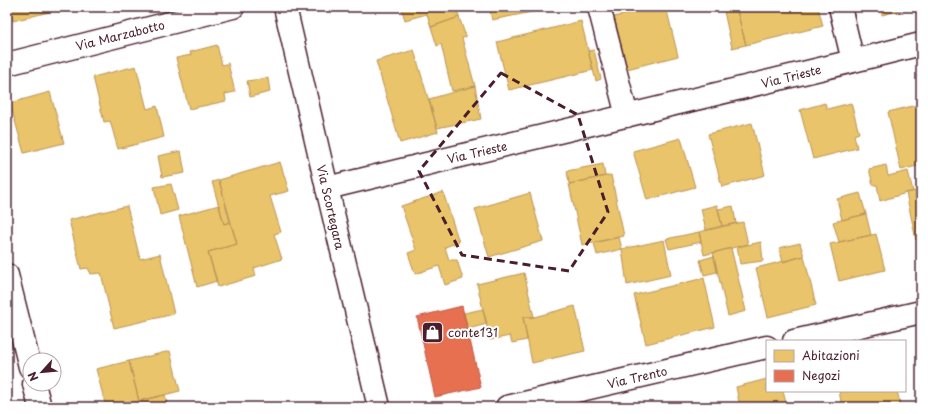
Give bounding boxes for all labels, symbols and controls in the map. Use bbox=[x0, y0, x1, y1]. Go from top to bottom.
street label: Via Marzabotto bbox=[74, 15, 167, 55]
street label: Via Trieste bbox=[759, 60, 823, 92]
street label: Via Trieste bbox=[445, 136, 509, 168]
street label: Via Scortegara bbox=[313, 163, 350, 251]
shop icon: conte131 bbox=[420, 319, 446, 345]
place label: conte131 bbox=[448, 323, 498, 341]
legend bbox=[766, 340, 906, 392]
text: Abitazioni bbox=[802, 346, 860, 364]
north arrow bbox=[22, 352, 62, 392]
street label: Via Trento bbox=[605, 361, 669, 393]
text: Negozi bbox=[802, 366, 840, 384]
text: N bbox=[23, 369, 42, 385]

